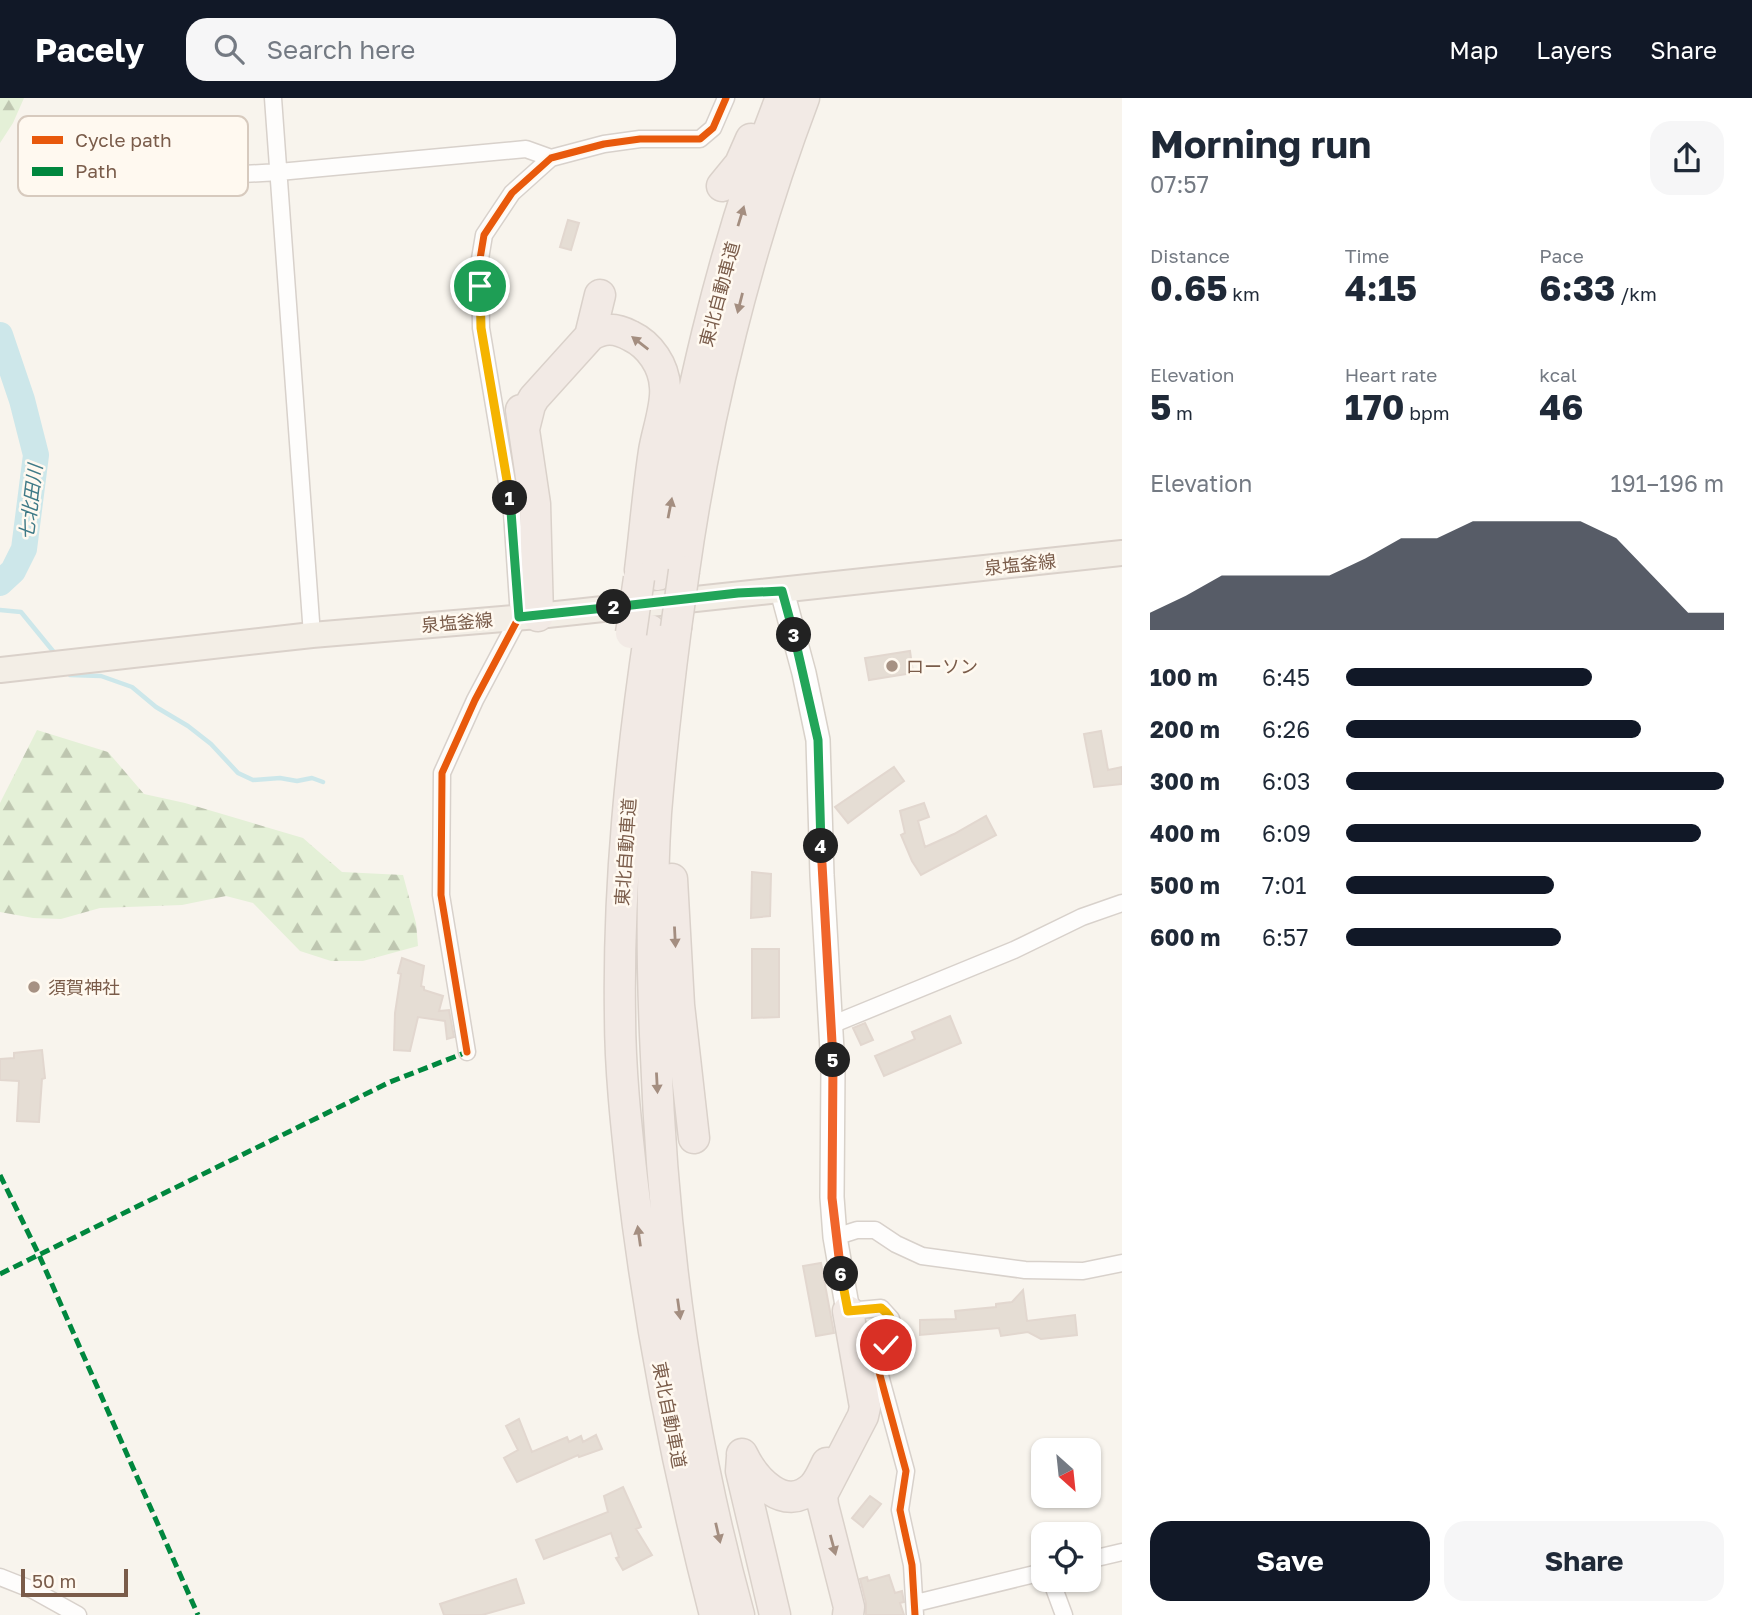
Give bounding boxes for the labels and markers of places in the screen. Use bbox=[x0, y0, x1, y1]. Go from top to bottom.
pin bbox=[450, 256, 510, 316]
pin: 1 bbox=[492, 480, 528, 516]
pin: 2 bbox=[596, 589, 632, 624]
pin: 3 bbox=[776, 618, 812, 652]
place label: ローソン bbox=[906, 655, 978, 677]
marker: ローソン bbox=[884, 658, 900, 674]
pin: 4 bbox=[804, 828, 838, 864]
place label: 須賀神社 bbox=[48, 976, 120, 998]
marker: 須賀神社 bbox=[26, 979, 42, 995]
pin: 5 bbox=[816, 1042, 850, 1077]
pin: 6 bbox=[824, 1256, 858, 1292]
pin bbox=[856, 1315, 916, 1375]

